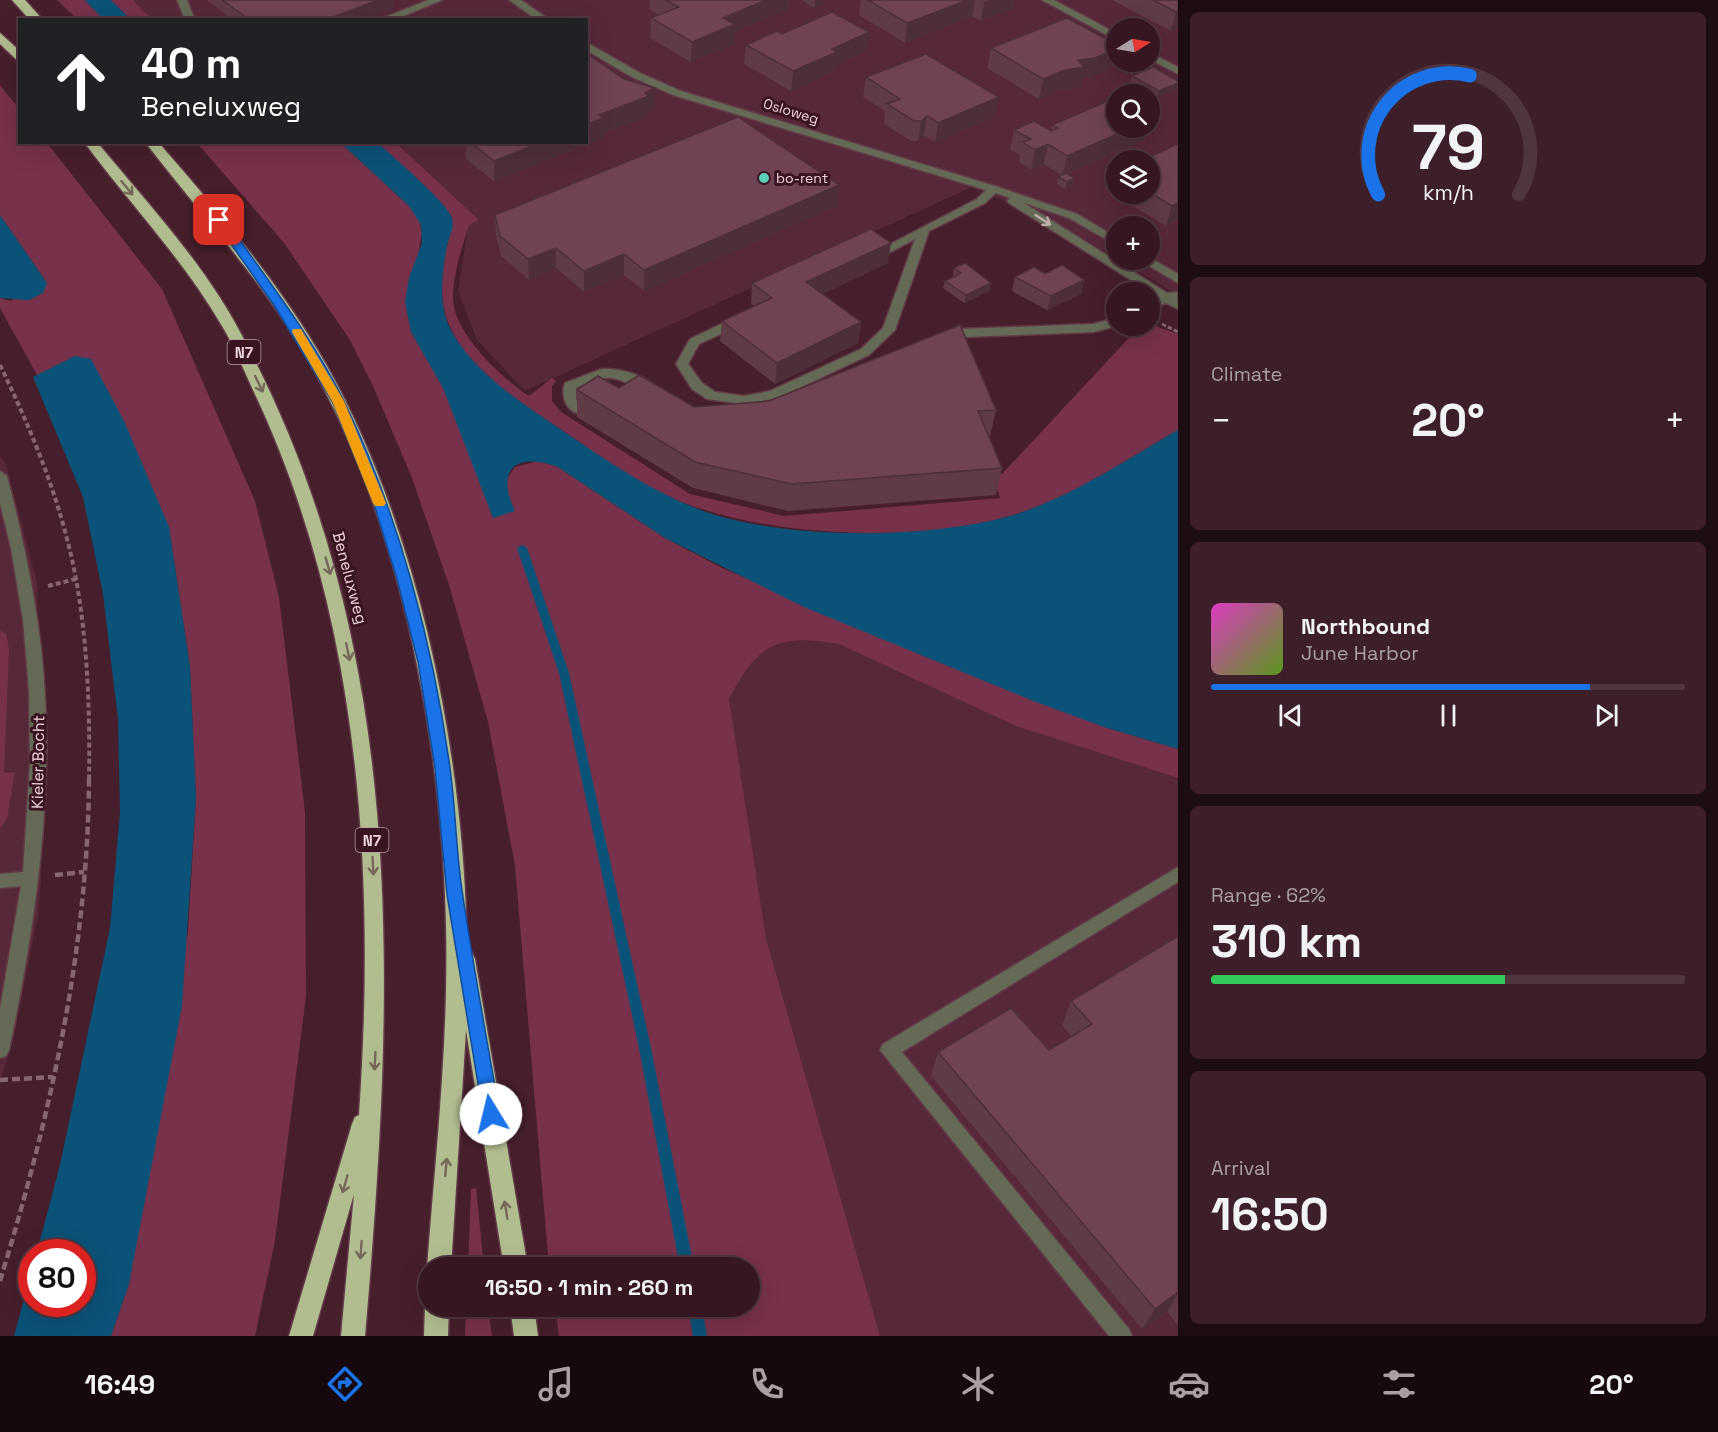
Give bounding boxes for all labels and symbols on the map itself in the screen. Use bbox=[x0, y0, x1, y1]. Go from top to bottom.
north arrow bbox=[1106, 18, 1160, 72]
street label: Osloweg bbox=[761, 94, 821, 128]
place label: bo-rent bbox=[776, 169, 828, 187]
marker: bo-rent bbox=[757, 171, 771, 185]
one-way arrow bbox=[121, 180, 134, 196]
pin bbox=[193, 194, 244, 245]
one-way arrow bbox=[1034, 214, 1051, 227]
road number: N7 bbox=[228, 340, 260, 364]
one-way arrow bbox=[254, 374, 266, 392]
street label: Beneluxweg bbox=[328, 529, 372, 627]
one-way arrow bbox=[323, 556, 334, 575]
one-way arrow bbox=[343, 641, 354, 661]
street label: Kieler Bocht bbox=[27, 715, 49, 809]
road number: N7 bbox=[356, 828, 388, 852]
one-way arrow bbox=[368, 856, 379, 876]
one-way arrow bbox=[369, 1050, 380, 1070]
position arrow bbox=[459, 1082, 523, 1146]
one-way arrow bbox=[440, 1158, 451, 1178]
one-way arrow bbox=[339, 1174, 350, 1193]
one-way arrow bbox=[501, 1200, 512, 1220]
speed limit sign: 80 bbox=[18, 1239, 96, 1317]
one-way arrow bbox=[355, 1240, 366, 1260]

